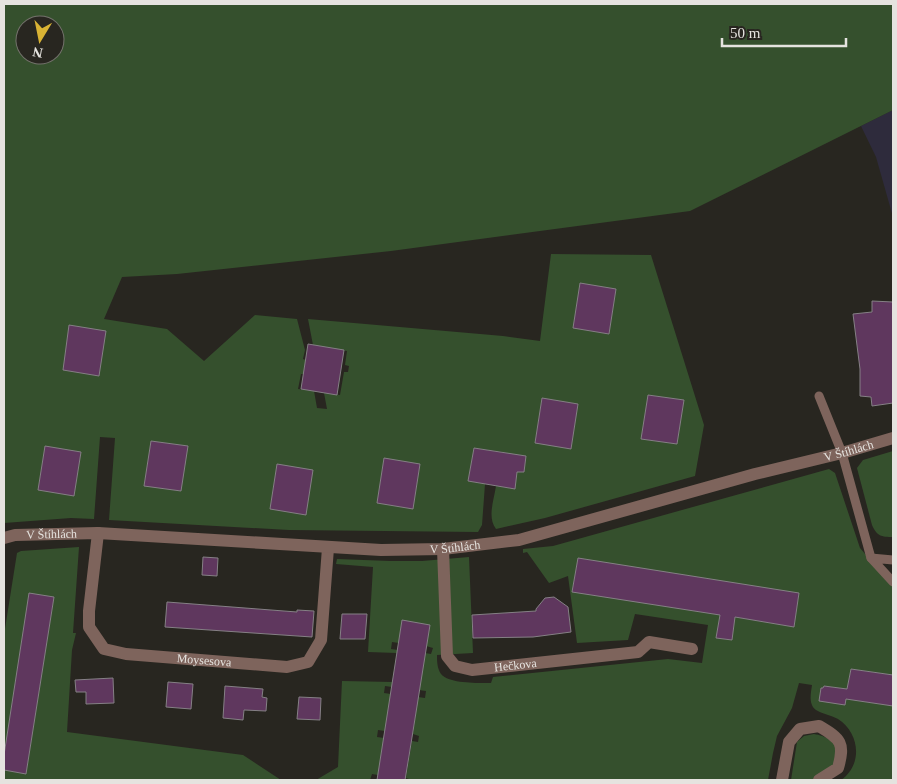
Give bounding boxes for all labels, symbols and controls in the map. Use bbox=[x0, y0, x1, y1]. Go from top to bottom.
north arrow bbox=[15, 15, 65, 65]
scale bar bbox=[722, 15, 846, 47]
text: 50 m bbox=[730, 25, 761, 41]
text: N bbox=[32, 44, 44, 61]
street label: V Štíhlách bbox=[822, 437, 875, 464]
street label: V Štíhlách bbox=[26, 527, 77, 542]
street label: V Štíhlách bbox=[430, 538, 481, 556]
street label: Moysesova bbox=[176, 651, 233, 670]
street label: Hečkova bbox=[493, 656, 538, 675]

